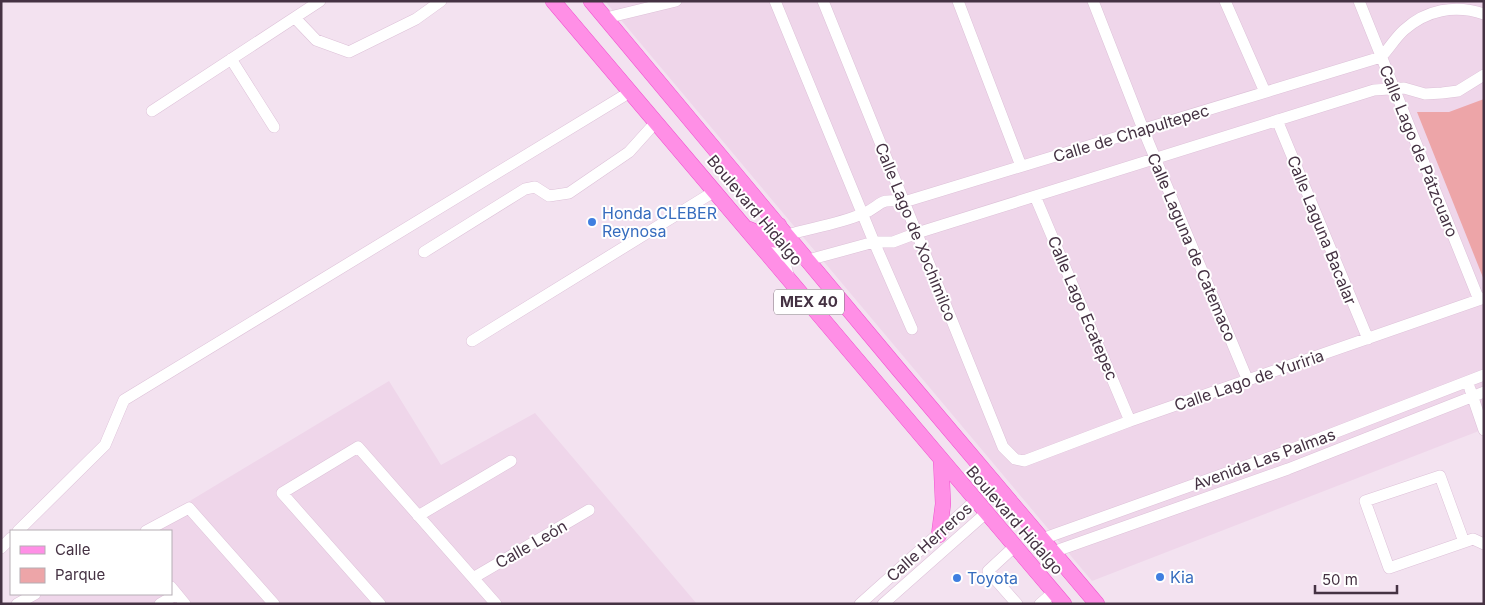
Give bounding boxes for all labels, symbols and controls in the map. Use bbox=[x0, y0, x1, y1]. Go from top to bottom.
street label: Calle Lago de Pátzcuaro bbox=[1375, 62, 1463, 240]
street label: Calle de Chapultepec bbox=[1051, 100, 1211, 166]
street label: Calle Lago de Xochimilco bbox=[871, 140, 961, 324]
street label: Calle Laguna de Catemaco bbox=[1143, 150, 1241, 344]
street label: Boulevard Hidalgo bbox=[703, 151, 807, 269]
street label: Calle Laguna Bacalar bbox=[1283, 152, 1361, 308]
place label: Honda CLEBER Reynosa bbox=[602, 203, 717, 241]
marker: Honda CLEBER Reynosa bbox=[586, 216, 598, 228]
street label: Calle Lago Ecatepec bbox=[1044, 233, 1122, 383]
road number: MEX 40 bbox=[774, 290, 844, 314]
street label: Calle Lago de Yuriria bbox=[1172, 345, 1326, 415]
street label: Avenida Las Palmas bbox=[1190, 424, 1338, 494]
street label: Boulevard Hidalgo bbox=[962, 461, 1068, 579]
street label: Calle Herreros bbox=[882, 498, 976, 586]
street label: Calle León bbox=[492, 515, 570, 573]
legend bbox=[10, 530, 172, 595]
text: Calle bbox=[55, 540, 90, 559]
scale bar bbox=[1315, 562, 1398, 594]
text: Parque bbox=[55, 565, 105, 584]
place label: Kia bbox=[1170, 567, 1194, 587]
place label: Toyota bbox=[967, 568, 1018, 588]
text: 50 m bbox=[1322, 570, 1358, 589]
marker: Kia bbox=[1154, 571, 1166, 583]
marker: Toyota bbox=[951, 572, 963, 584]

